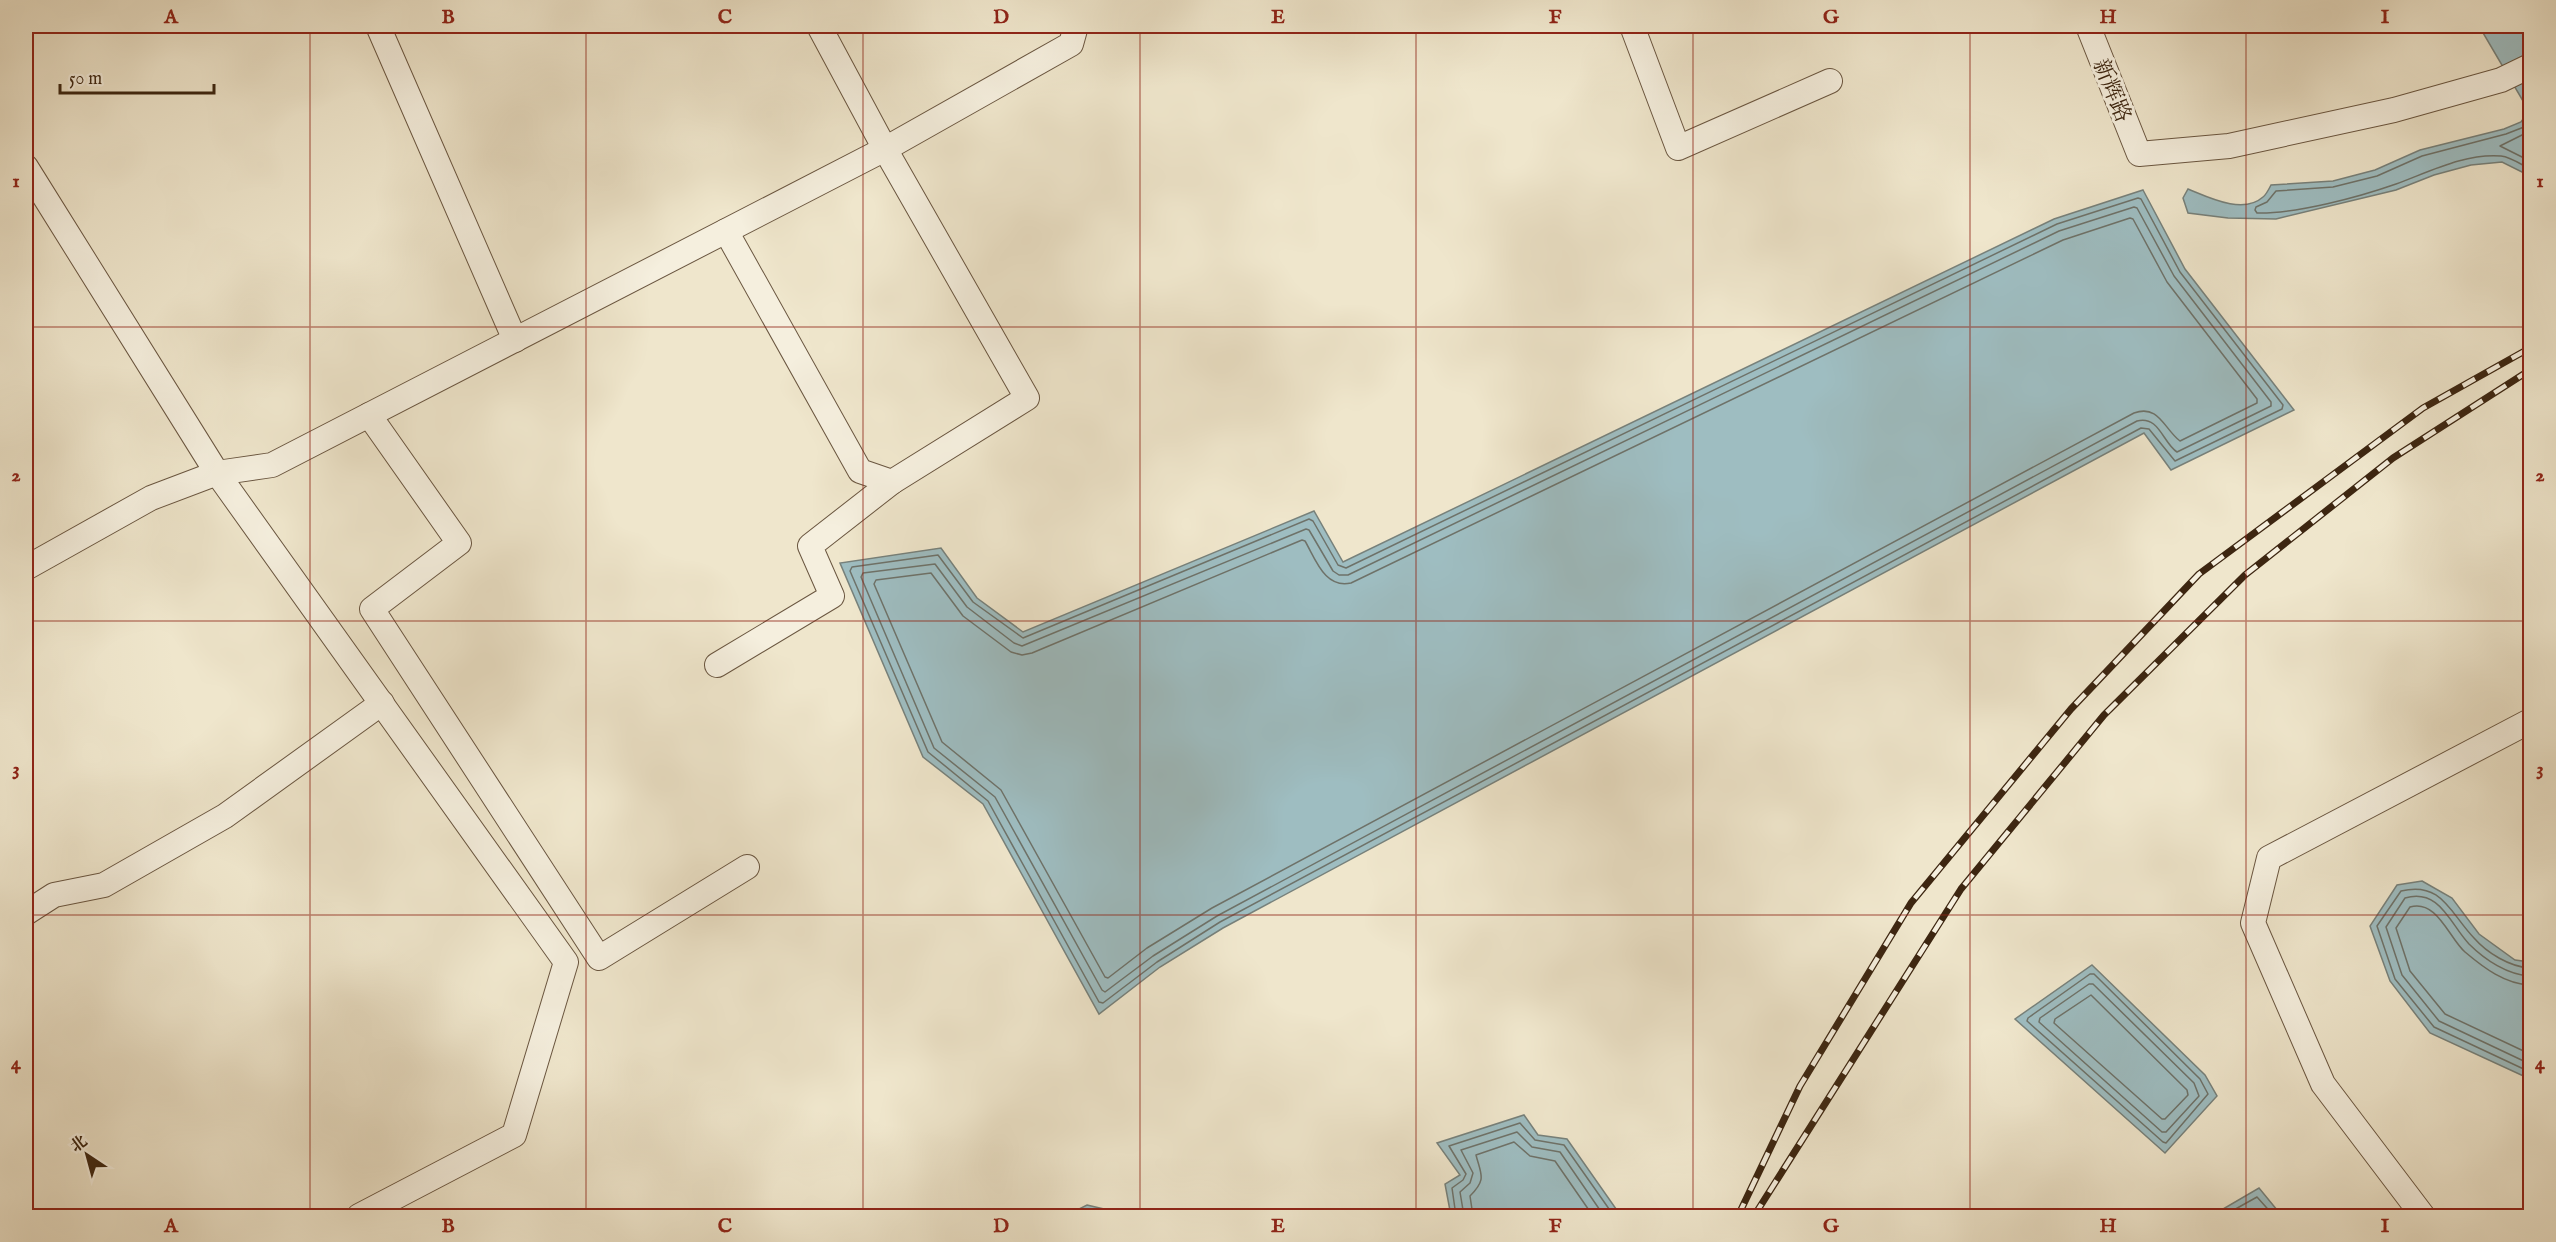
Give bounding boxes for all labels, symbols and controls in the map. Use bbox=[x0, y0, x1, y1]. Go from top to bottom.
text: A bbox=[163, 5, 179, 30]
text: B bbox=[441, 5, 455, 30]
text: C bbox=[718, 5, 732, 30]
text: D bbox=[993, 5, 1009, 30]
text: E bbox=[1271, 5, 1285, 30]
text: F bbox=[1549, 5, 1562, 30]
text: G bbox=[1823, 5, 1840, 30]
text: H bbox=[2099, 5, 2117, 30]
text: I bbox=[2381, 5, 2390, 30]
street label: 新辉路 bbox=[2086, 55, 2136, 127]
scale bar bbox=[60, 57, 214, 95]
text: 50 m bbox=[69, 68, 102, 91]
text: 1 bbox=[12, 169, 20, 194]
text: 1 bbox=[2536, 169, 2544, 194]
text: 2 bbox=[11, 463, 21, 488]
text: 2 bbox=[2535, 463, 2545, 488]
text: 3 bbox=[12, 757, 20, 782]
text: 3 bbox=[2536, 757, 2544, 782]
text: 4 bbox=[11, 1051, 22, 1076]
text: 4 bbox=[2535, 1051, 2546, 1076]
north arrow bbox=[57, 1125, 117, 1185]
text: 北 bbox=[67, 1132, 92, 1157]
text: A bbox=[163, 1214, 179, 1239]
text: B bbox=[441, 1214, 455, 1239]
text: C bbox=[718, 1214, 732, 1239]
text: D bbox=[993, 1214, 1009, 1239]
text: E bbox=[1271, 1214, 1285, 1239]
text: F bbox=[1549, 1214, 1562, 1239]
text: G bbox=[1823, 1214, 1840, 1239]
text: H bbox=[2099, 1214, 2117, 1239]
text: I bbox=[2381, 1214, 2390, 1239]

